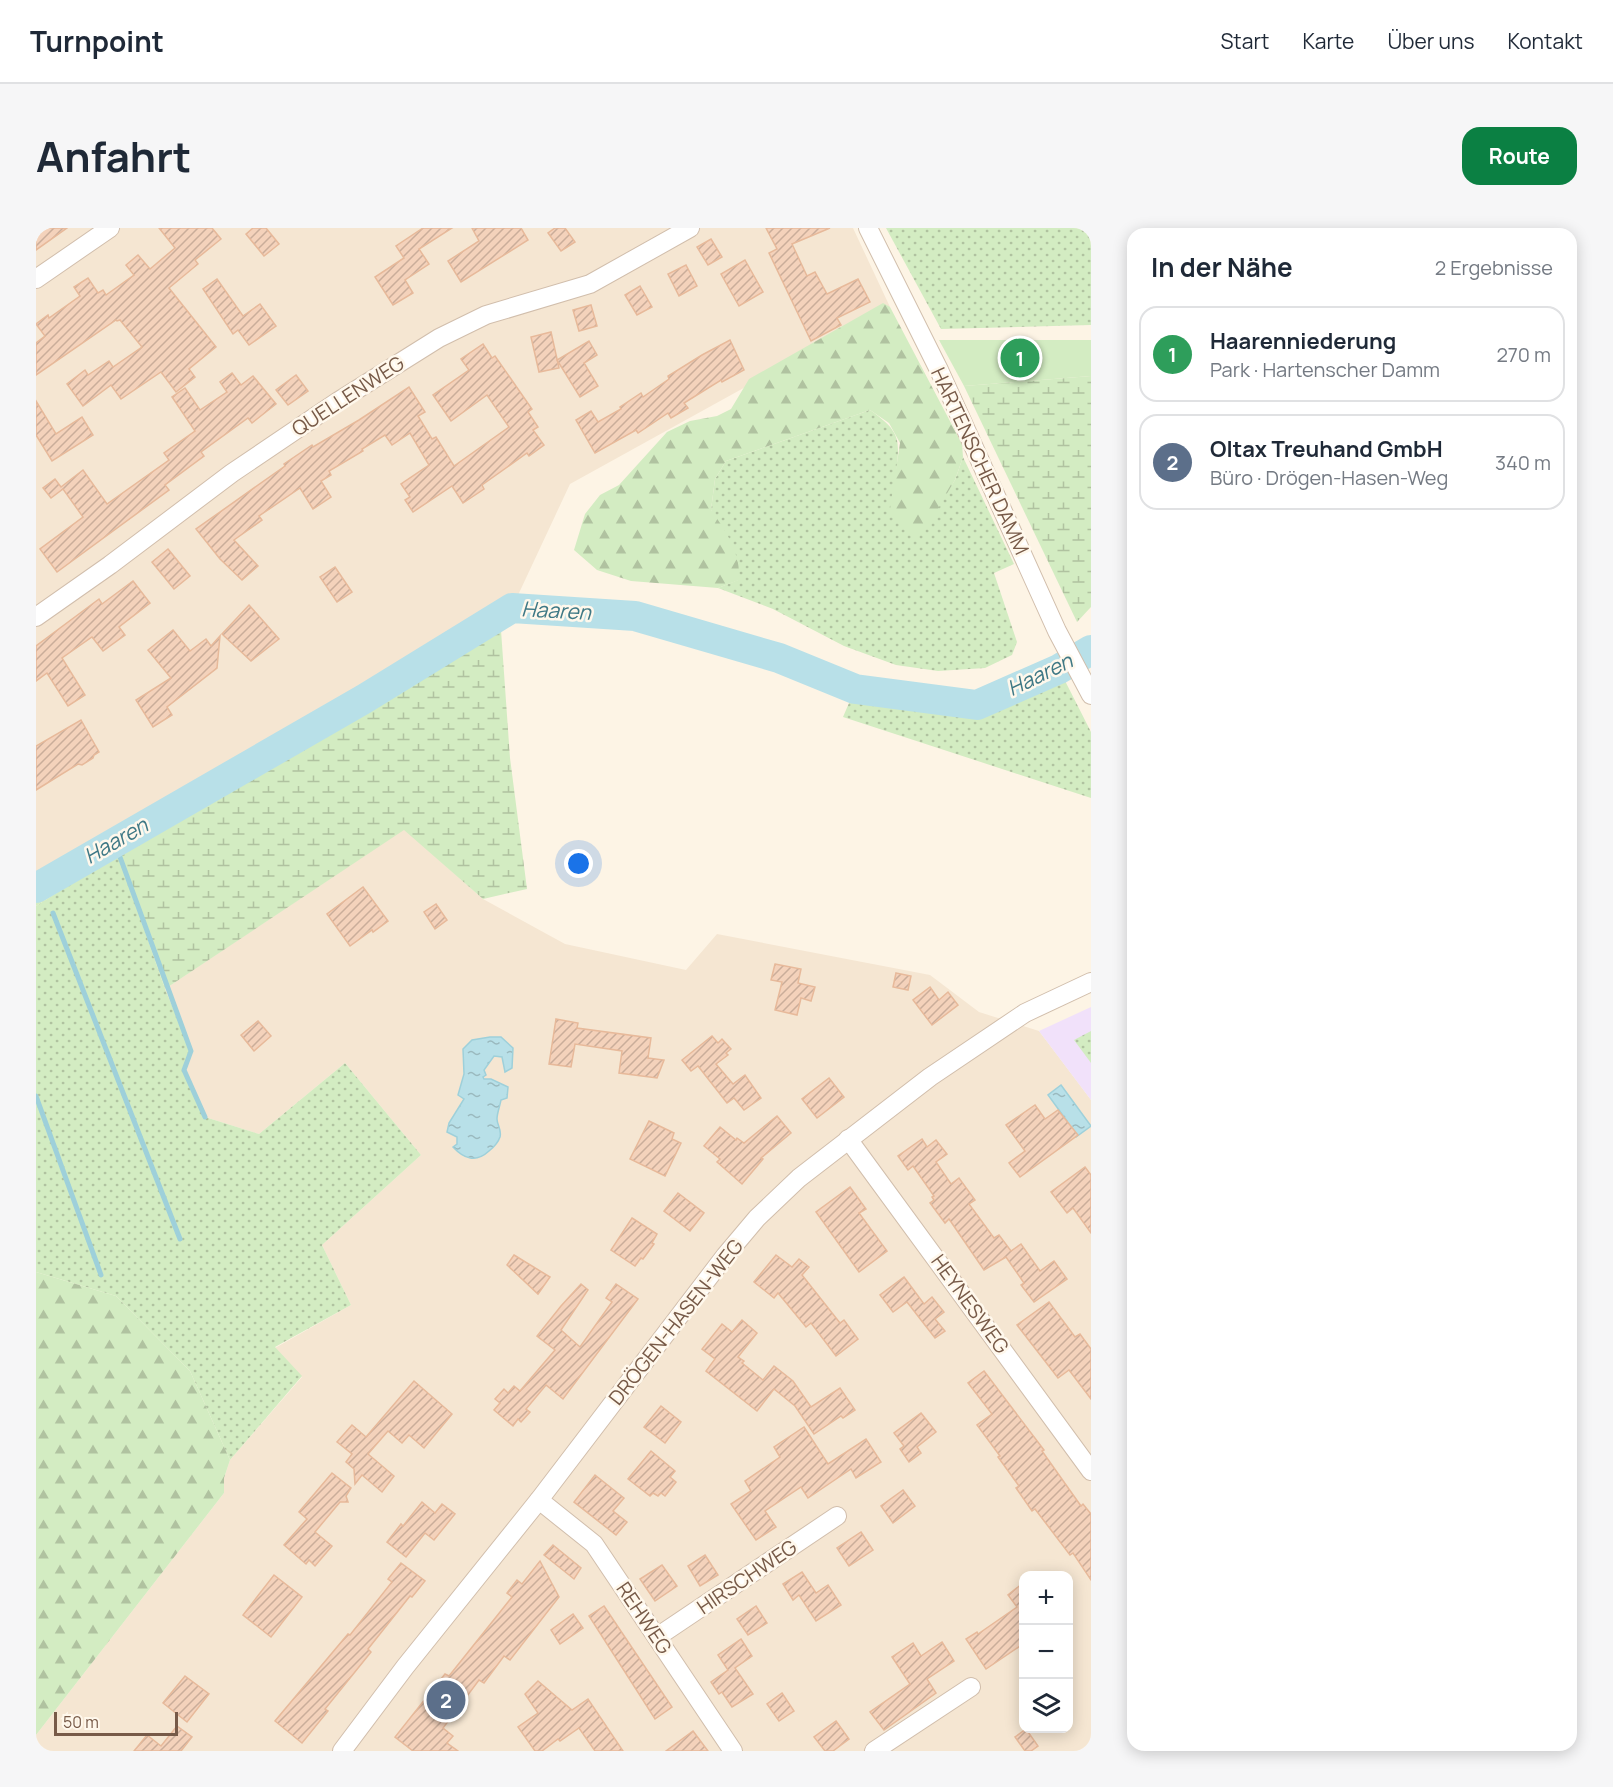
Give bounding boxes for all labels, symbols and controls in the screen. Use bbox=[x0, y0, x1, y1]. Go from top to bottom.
text: Turnpoint bbox=[30, 22, 164, 60]
text: Start bbox=[1220, 27, 1269, 55]
text: Karte bbox=[1302, 27, 1354, 55]
text: Über uns bbox=[1387, 27, 1475, 55]
text: Kontakt bbox=[1508, 27, 1583, 55]
text: Anfahrt bbox=[36, 127, 191, 185]
button: Route bbox=[1462, 127, 1577, 185]
text: In der Nähe bbox=[1151, 249, 1293, 285]
text: 2 Ergebnisse bbox=[1435, 254, 1553, 281]
text: Haarenniederung bbox=[1210, 326, 1396, 356]
pin: 1 bbox=[1000, 336, 1040, 380]
text: 1 bbox=[1168, 341, 1177, 368]
text: 270 m bbox=[1496, 341, 1551, 368]
street label: QUELLENWEG bbox=[286, 349, 409, 442]
text: Park · Hartenscher Damm bbox=[1210, 356, 1440, 383]
street label: HARTENSCHER DAMM bbox=[925, 363, 1036, 559]
text: Oltax Treuhand GmbH bbox=[1210, 434, 1443, 464]
text: 2 bbox=[1167, 449, 1178, 476]
text: 340 m bbox=[1495, 449, 1551, 476]
text: Büro · Drögen-Hasen-Weg bbox=[1210, 464, 1448, 491]
water label: Haaren bbox=[521, 594, 593, 626]
water label: Haaren bbox=[1002, 646, 1078, 702]
water label: Haaren bbox=[78, 810, 154, 870]
your location bbox=[564, 849, 593, 878]
street label: DRÖGEN-HASEN-WEG bbox=[602, 1233, 749, 1410]
street label: HEYNESWEG bbox=[925, 1249, 1016, 1359]
street label: HIRSCHWEG bbox=[692, 1533, 802, 1620]
map controls bbox=[1019, 1571, 1073, 1733]
button: + bbox=[1019, 1571, 1073, 1625]
street label: REHWEG bbox=[610, 1576, 678, 1659]
button: − bbox=[1019, 1625, 1073, 1679]
pin: 2 bbox=[426, 1678, 466, 1722]
button: layers bbox=[1019, 1679, 1073, 1733]
scale bar bbox=[54, 1709, 178, 1736]
text: 50 m bbox=[63, 1711, 99, 1733]

